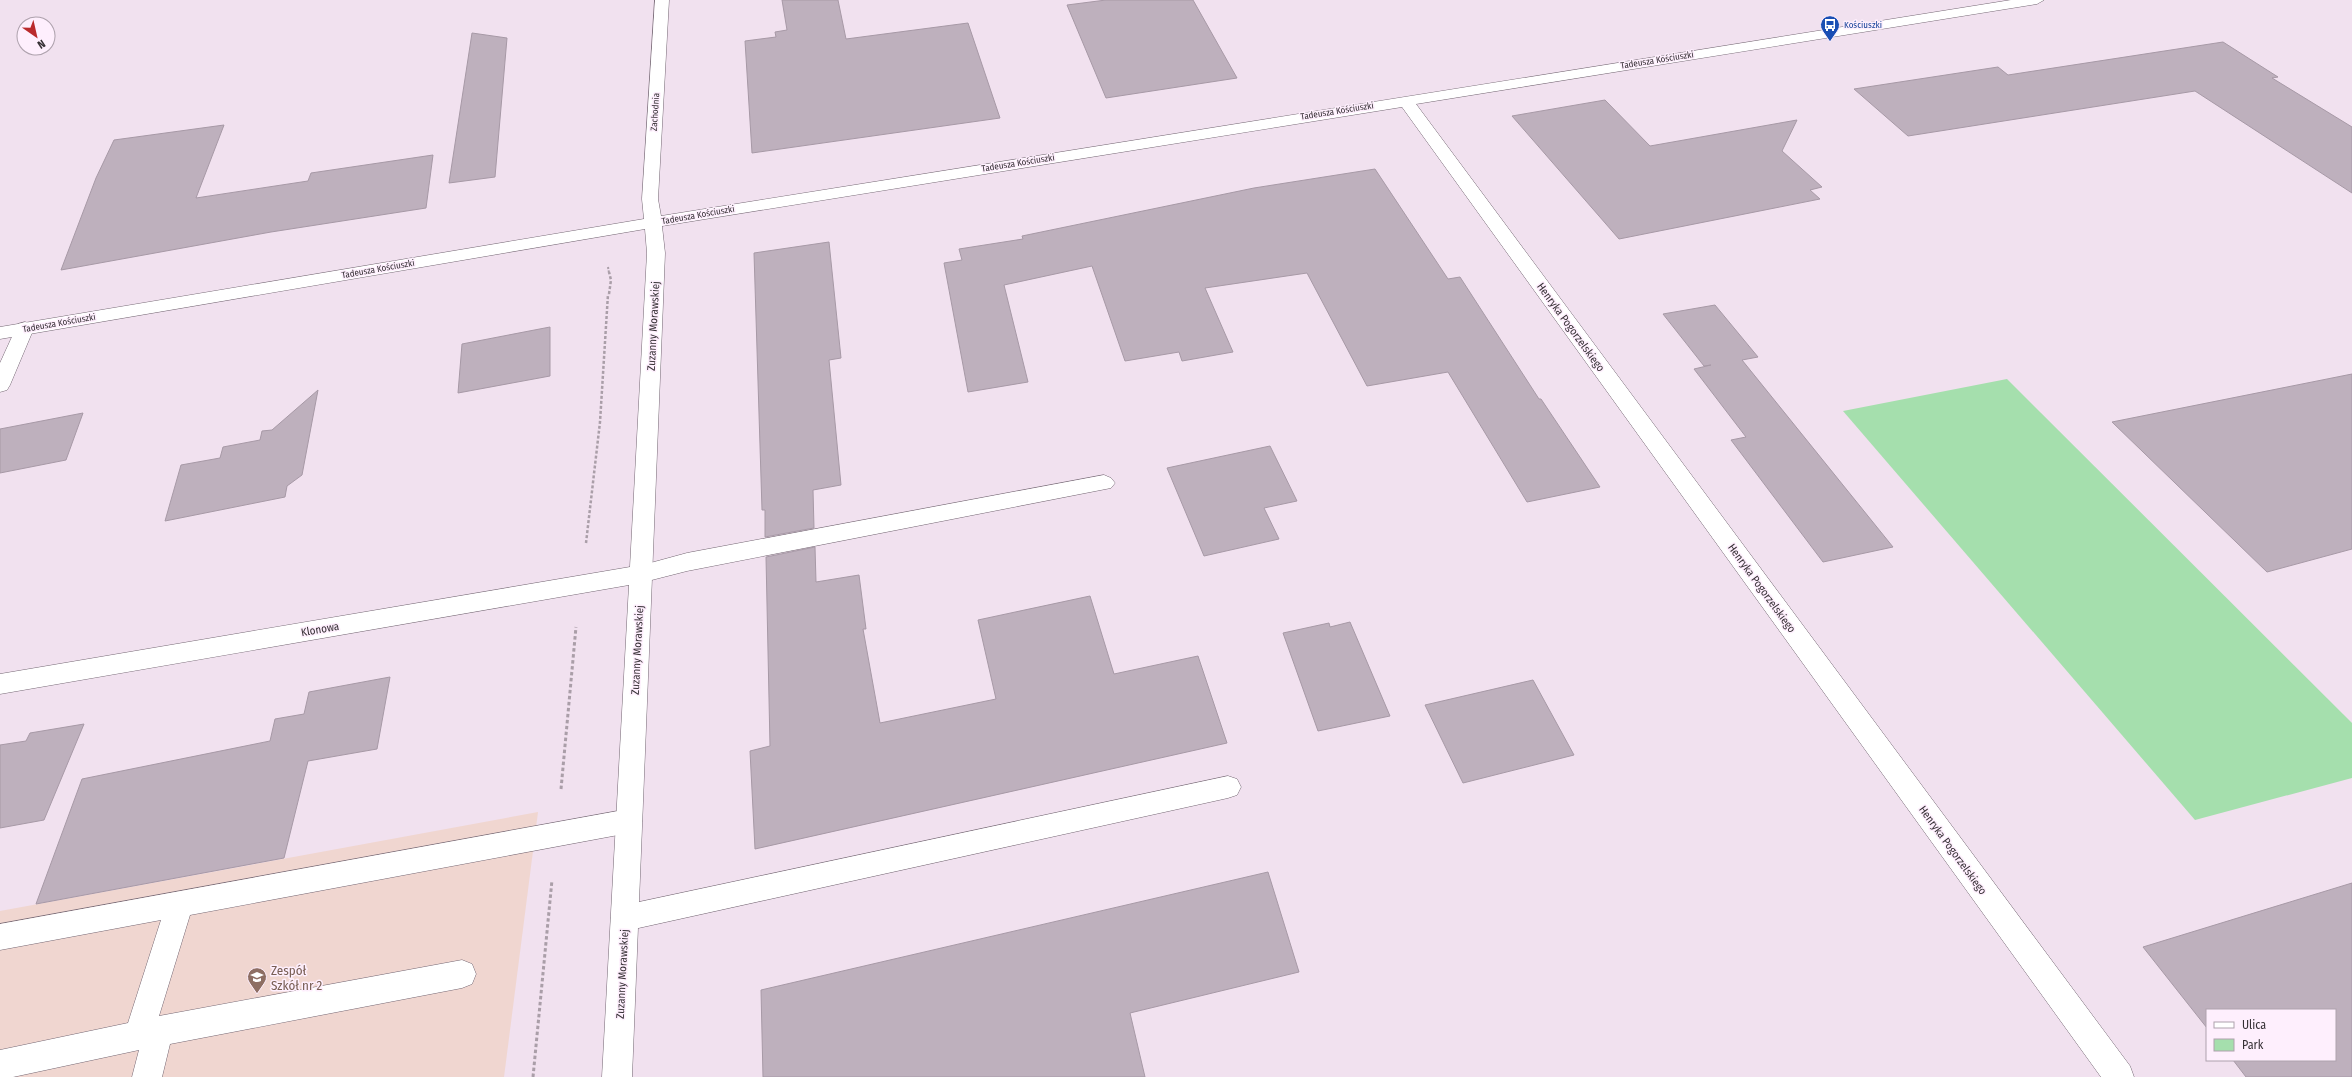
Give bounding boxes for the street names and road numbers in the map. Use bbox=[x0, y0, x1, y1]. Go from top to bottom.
street label: Tadeusza Kościuszki bbox=[1620, 49, 1694, 71]
street label: Zachodnia bbox=[649, 92, 661, 131]
street label: Tadeusza Kościuszki bbox=[1300, 100, 1374, 122]
street label: Tadeusza Kościuszki bbox=[981, 152, 1055, 174]
street label: Tadeusza Kościuszki bbox=[661, 204, 735, 226]
street label: Tadeusza Kościuszki bbox=[341, 258, 415, 280]
street label: Henryka Pogorzelskiego bbox=[1534, 280, 1607, 374]
street label: Zuzanny Morawskiej bbox=[645, 281, 662, 371]
street label: Tadeusza Kościuszki bbox=[22, 312, 96, 334]
street label: Henryka Pogorzelskiego bbox=[1725, 541, 1798, 635]
street label: Zuzanny Morawskiej bbox=[629, 605, 646, 695]
street label: Klonowa bbox=[300, 620, 340, 639]
street label: Henryka Pogorzelskiego bbox=[1916, 803, 1989, 897]
street label: Zuzanny Morawskiej bbox=[614, 929, 631, 1019]

